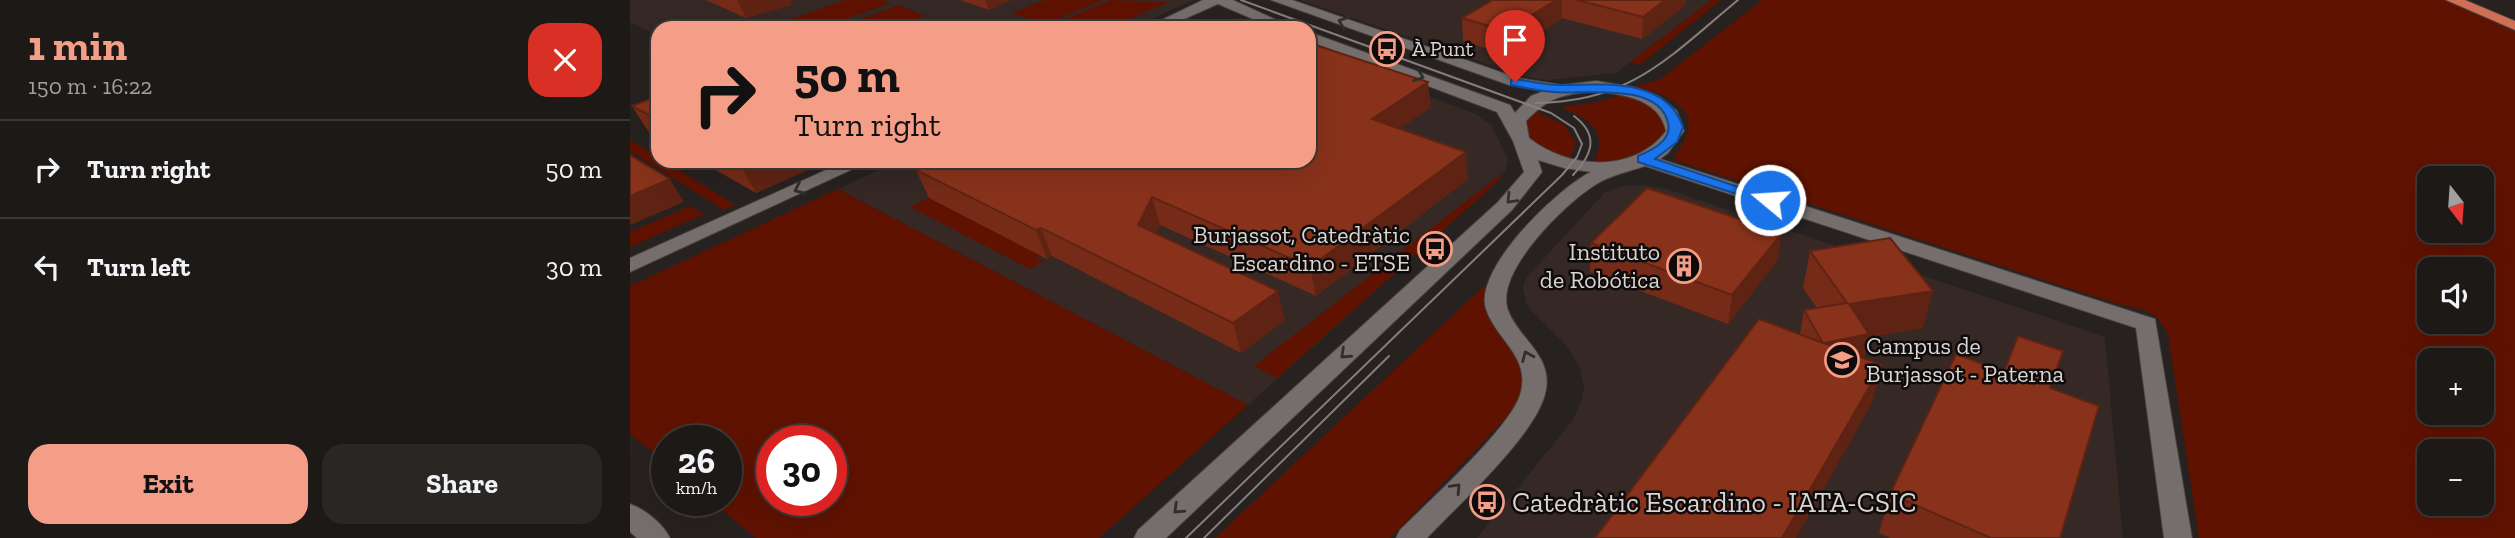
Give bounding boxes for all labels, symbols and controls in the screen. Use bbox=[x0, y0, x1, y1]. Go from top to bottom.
pin bbox=[1485, 10, 1545, 82]
one-way arrow bbox=[1338, 16, 1350, 30]
text: 1 min bbox=[28, 20, 127, 71]
icon: arrive bbox=[1496, 21, 1534, 59]
button: close bbox=[528, 23, 602, 97]
bus stop icon: À Punt bbox=[1368, 30, 1406, 68]
place label: À Punt bbox=[1412, 36, 1474, 61]
text: 50 m bbox=[794, 46, 900, 105]
icon: right bbox=[679, 49, 770, 140]
one-way arrow bbox=[1413, 68, 1425, 82]
text: 150 m · 16:22 bbox=[28, 72, 152, 100]
text: Turn right bbox=[794, 106, 941, 144]
icon: right bbox=[28, 150, 66, 188]
text: Turn right bbox=[87, 153, 210, 185]
text: 50 m bbox=[545, 153, 602, 185]
position arrow bbox=[1733, 163, 1807, 237]
north arrow bbox=[2417, 166, 2494, 243]
map controls bbox=[2417, 166, 2494, 516]
one-way arrow bbox=[794, 181, 806, 195]
one-way arrow bbox=[1506, 191, 1519, 204]
place label: Burjassot, Catedràtic Escardino - ETSE bbox=[1193, 220, 1410, 277]
bus stop icon: Burjassot, Catedràtic Escardino - ETSE bbox=[1416, 230, 1454, 268]
place label: Instituto de Robótica bbox=[1540, 237, 1660, 294]
building icon: Instituto de Robótica bbox=[1665, 247, 1703, 285]
icon: left bbox=[28, 248, 66, 286]
text: Turn left bbox=[87, 251, 190, 283]
text: 30 m bbox=[546, 251, 602, 283]
button: sound bbox=[2417, 257, 2494, 334]
place label: Campus de Burjassot - Paterna bbox=[1866, 331, 2064, 388]
school or university icon: Campus de Burjassot - Paterna bbox=[1823, 341, 1861, 379]
one-way arrow bbox=[1340, 346, 1353, 359]
button: + bbox=[2417, 348, 2494, 425]
one-way arrow bbox=[1522, 351, 1536, 363]
speed limit sign: 30 bbox=[756, 425, 847, 516]
button: − bbox=[2417, 439, 2494, 516]
text: 26 bbox=[678, 440, 715, 482]
button: Exit bbox=[28, 444, 308, 524]
button: Share bbox=[322, 444, 602, 524]
text: km/h bbox=[676, 477, 717, 499]
one-way arrow bbox=[1448, 483, 1461, 496]
bus stop icon: Catedràtic Escardino - IATA-CSIC bbox=[1468, 483, 1506, 521]
place label: Catedràtic Escardino - IATA-CSIC bbox=[1512, 486, 1917, 519]
one-way arrow bbox=[1173, 501, 1186, 514]

